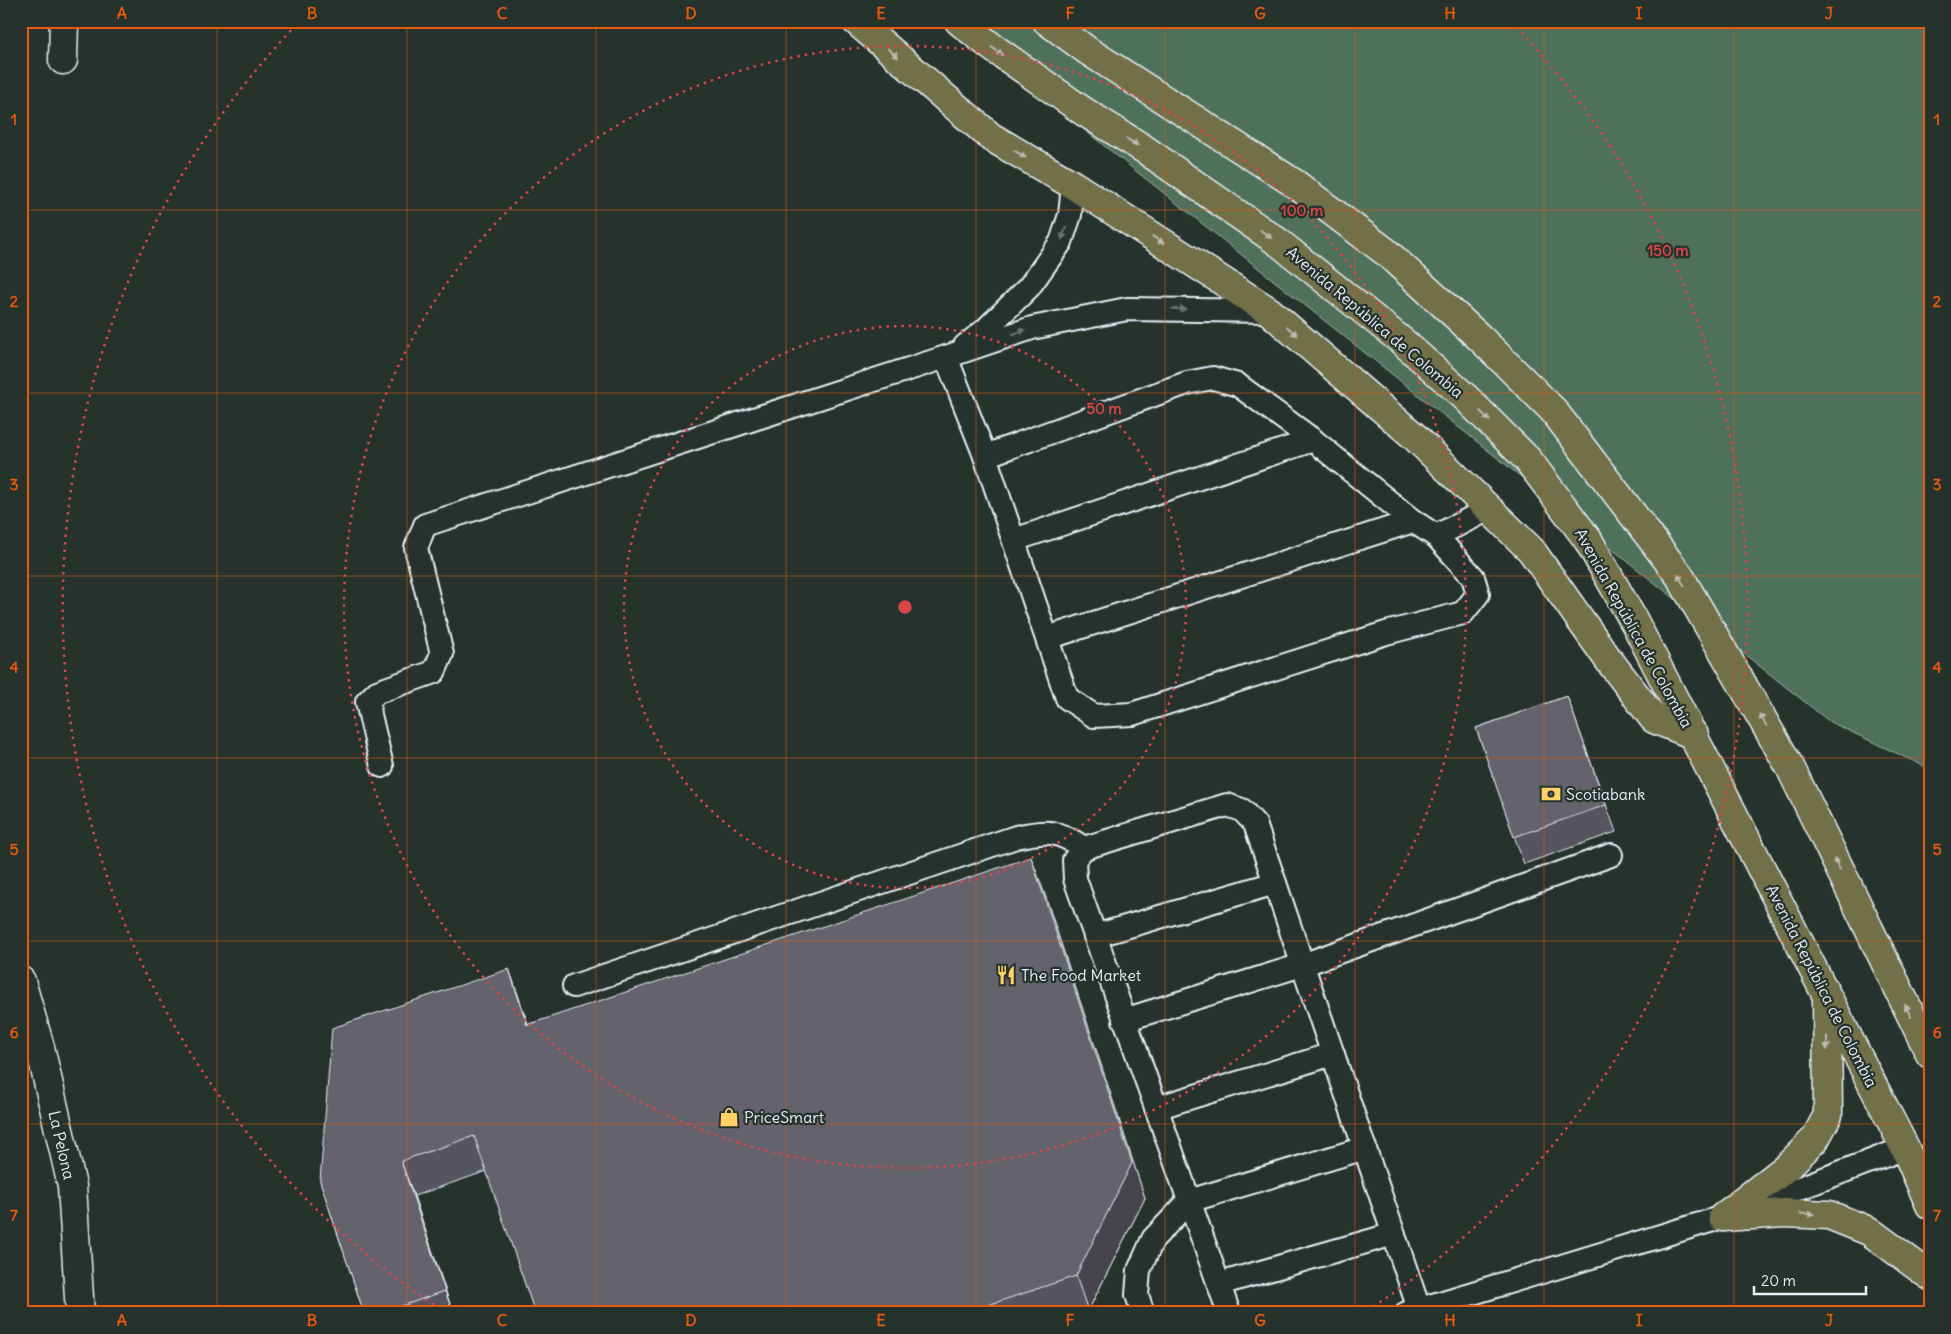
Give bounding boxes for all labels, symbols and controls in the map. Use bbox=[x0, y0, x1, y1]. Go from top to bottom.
text: A bbox=[117, 3, 127, 23]
text: B bbox=[307, 3, 318, 23]
text: C bbox=[497, 3, 508, 23]
text: D bbox=[685, 3, 697, 23]
text: E bbox=[876, 3, 886, 23]
text: F bbox=[1065, 3, 1075, 23]
text: G bbox=[1254, 3, 1266, 23]
text: H bbox=[1444, 3, 1456, 23]
text: I bbox=[1636, 3, 1643, 23]
text: J bbox=[1825, 3, 1834, 23]
one-way arrow bbox=[990, 46, 1004, 56]
one-way arrow bbox=[886, 47, 898, 59]
text: 1 bbox=[11, 109, 17, 129]
text: 1 bbox=[1934, 109, 1940, 129]
one-way arrow bbox=[1125, 137, 1139, 147]
one-way arrow bbox=[1013, 149, 1026, 158]
text: 100 m bbox=[1281, 201, 1323, 220]
one-way arrow bbox=[1060, 226, 1068, 241]
one-way arrow bbox=[1259, 229, 1273, 239]
one-way arrow bbox=[1151, 235, 1164, 244]
text: 150 m bbox=[1647, 241, 1689, 260]
street label: Avenida República de Colombia bbox=[1282, 242, 1468, 402]
text: 2 bbox=[10, 291, 19, 311]
text: 2 bbox=[1933, 291, 1942, 311]
one-way arrow bbox=[1171, 305, 1187, 313]
one-way arrow bbox=[1285, 325, 1298, 336]
one-way arrow bbox=[1012, 328, 1027, 336]
text: 50 m bbox=[1086, 399, 1122, 418]
one-way arrow bbox=[1479, 410, 1491, 422]
text: 3 bbox=[9, 474, 19, 494]
text: 3 bbox=[1932, 474, 1942, 494]
street label: Avenida República de Colombia bbox=[1571, 525, 1697, 731]
one-way arrow bbox=[1677, 573, 1686, 586]
centre of rings bbox=[896, 598, 914, 616]
text: 4 bbox=[9, 657, 19, 677]
text: 4 bbox=[1932, 657, 1942, 677]
one-way arrow bbox=[1758, 714, 1767, 727]
bank icon: Scotiabank bbox=[1540, 783, 1562, 805]
place label: Scotiabank bbox=[1566, 784, 1645, 804]
text: 5 bbox=[9, 839, 19, 859]
text: 5 bbox=[1932, 839, 1942, 859]
one-way arrow bbox=[1833, 857, 1841, 872]
street label: Avenida República de Colombia bbox=[1762, 881, 1882, 1091]
restaurant icon: The Food Market bbox=[995, 964, 1017, 986]
place label: The Food Market bbox=[1021, 965, 1142, 985]
one-way arrow bbox=[1903, 1004, 1911, 1018]
text: 6 bbox=[9, 1022, 19, 1042]
text: 6 bbox=[1932, 1022, 1942, 1042]
one-way arrow bbox=[1823, 1035, 1831, 1051]
shop icon: PriceSmart bbox=[718, 1106, 740, 1128]
place label: PriceSmart bbox=[744, 1107, 825, 1127]
street label: La Pelona bbox=[44, 1109, 80, 1181]
text: 7 bbox=[10, 1205, 18, 1225]
text: 7 bbox=[1933, 1205, 1941, 1225]
one-way arrow bbox=[1799, 1211, 1815, 1219]
scale bar bbox=[1754, 1264, 1866, 1296]
text: 20 m bbox=[1761, 1271, 1796, 1290]
text: A bbox=[117, 1310, 127, 1330]
text: B bbox=[307, 1310, 318, 1330]
text: C bbox=[497, 1310, 508, 1330]
text: D bbox=[685, 1310, 697, 1330]
text: E bbox=[876, 1310, 886, 1330]
text: F bbox=[1065, 1310, 1075, 1330]
text: G bbox=[1254, 1310, 1266, 1330]
text: H bbox=[1444, 1310, 1456, 1330]
text: I bbox=[1636, 1310, 1643, 1330]
text: J bbox=[1825, 1310, 1834, 1330]

